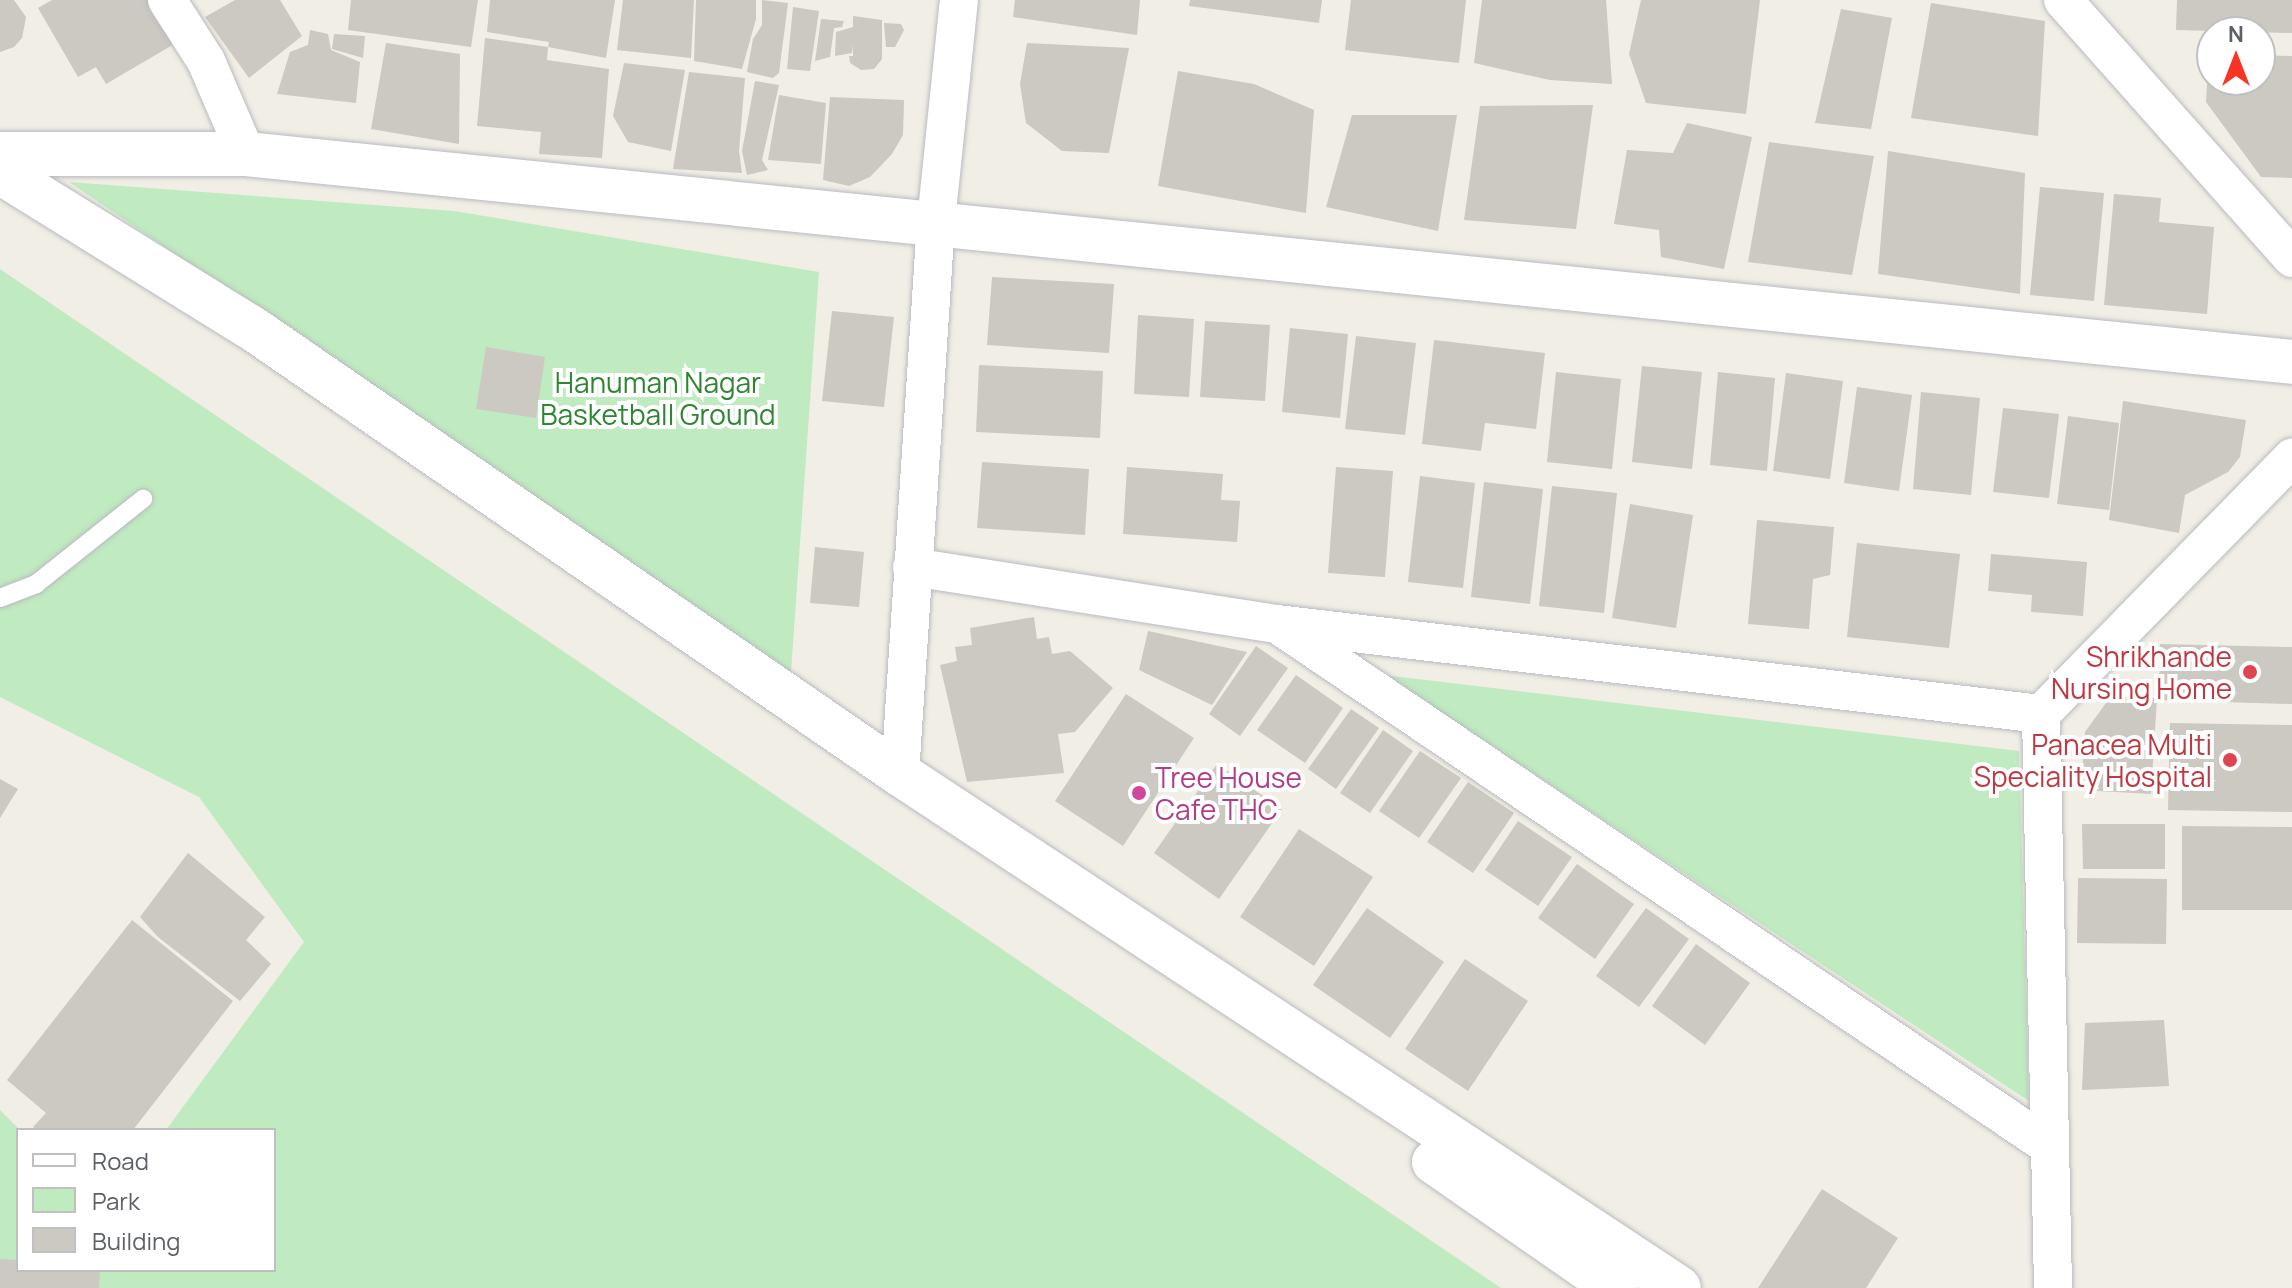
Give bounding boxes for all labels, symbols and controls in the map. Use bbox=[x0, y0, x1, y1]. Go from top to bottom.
north arrow bbox=[2196, 16, 2276, 96]
text: N bbox=[2228, 19, 2244, 49]
park label: Hanuman Nagar Basketball Ground bbox=[540, 365, 776, 431]
place label: Shrikhande Nursing Home bbox=[2051, 639, 2232, 705]
marker: Shrikhande Nursing Home bbox=[2239, 661, 2261, 683]
place label: Panacea Multi Speciality Hospital bbox=[1974, 727, 2212, 793]
marker: Panacea Multi Speciality Hospital bbox=[2219, 749, 2241, 771]
place label: Tree House Cafe THC bbox=[1155, 760, 1302, 826]
marker: Tree House Cafe THC bbox=[1130, 784, 1148, 802]
legend bbox=[16, 1128, 276, 1272]
text: Road bbox=[92, 1144, 149, 1177]
text: Park bbox=[92, 1184, 140, 1217]
text: Building bbox=[92, 1224, 180, 1257]

